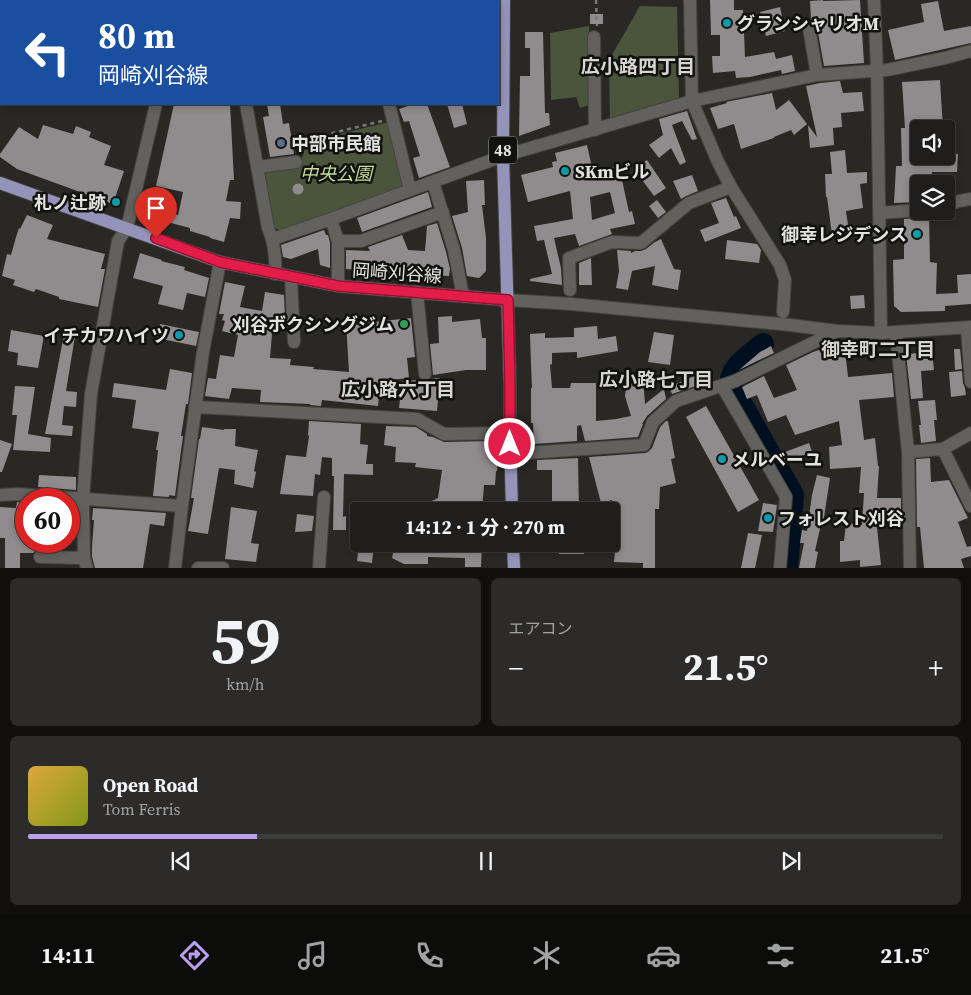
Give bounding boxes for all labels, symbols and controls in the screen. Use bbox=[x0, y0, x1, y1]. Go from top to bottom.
place label: グランシャリオM bbox=[737, 11, 879, 36]
text: 80 m bbox=[98, 12, 175, 60]
marker: グランシャリオM bbox=[721, 17, 733, 29]
icon: left bbox=[15, 20, 80, 85]
district label: 広小路四丁目 bbox=[581, 53, 695, 79]
text: 岡崎刈谷線 bbox=[98, 60, 208, 90]
map controls bbox=[910, 120, 955, 220]
button: sound bbox=[910, 120, 955, 165]
place label: 中部市民館 bbox=[291, 131, 381, 156]
road number: 48 bbox=[489, 136, 517, 164]
marker: 中部市民館 bbox=[275, 137, 287, 149]
place label: SKmビル bbox=[575, 159, 650, 184]
park label: 中央公園 bbox=[300, 161, 375, 186]
marker: SKmビル bbox=[559, 165, 571, 177]
button: layers bbox=[910, 175, 955, 220]
pin bbox=[135, 187, 177, 238]
place label: 札ノ辻跡 bbox=[34, 190, 106, 215]
icon: arrive bbox=[142, 194, 170, 222]
marker: 札ノ辻跡 bbox=[110, 196, 122, 208]
place label: 御幸レジデンス bbox=[780, 222, 907, 247]
marker: 御幸レジデンス bbox=[911, 228, 923, 240]
street label: 岡崎刈谷線 bbox=[351, 257, 443, 289]
place label: 刈谷ボクシングジム bbox=[232, 312, 394, 337]
marker: 刈谷ボクシングジム bbox=[398, 318, 410, 330]
place label: イチカワハイツ bbox=[44, 323, 169, 348]
marker: イチカワハイツ bbox=[173, 329, 185, 341]
district label: 御幸町二丁目 bbox=[821, 336, 935, 362]
district label: 広小路七丁目 bbox=[599, 366, 713, 392]
district label: 広小路六丁目 bbox=[341, 376, 455, 402]
position arrow bbox=[483, 417, 535, 469]
place label: メルベーユ bbox=[732, 447, 822, 472]
marker: メルベーユ bbox=[716, 453, 728, 465]
speed limit sign: 60 bbox=[15, 488, 80, 553]
place label: フォレスト刈谷 bbox=[778, 506, 904, 531]
marker: フォレスト刈谷 bbox=[762, 512, 774, 524]
text: 14:12 · 1 分 · 270 m bbox=[405, 514, 565, 540]
text: 59 bbox=[210, 596, 280, 685]
text: エアコン bbox=[509, 617, 573, 639]
text: 21.5° bbox=[683, 641, 769, 693]
text: − bbox=[509, 649, 523, 687]
text: + bbox=[928, 649, 943, 687]
text: km/h bbox=[226, 673, 264, 695]
text: Open Road bbox=[103, 772, 198, 798]
text: Tom Ferris bbox=[103, 798, 181, 820]
icon: previous bbox=[167, 847, 195, 875]
icon: pause bbox=[472, 847, 500, 875]
icon: next bbox=[777, 847, 805, 875]
icon: directions bbox=[177, 938, 212, 973]
icon: music bbox=[295, 938, 330, 973]
icon: phone bbox=[412, 938, 447, 973]
icon: climate bbox=[529, 938, 564, 973]
icon: car bbox=[646, 938, 681, 973]
icon: filters bbox=[763, 938, 798, 973]
text: 14:11 bbox=[41, 940, 95, 970]
text: 21.5° bbox=[880, 940, 930, 970]

